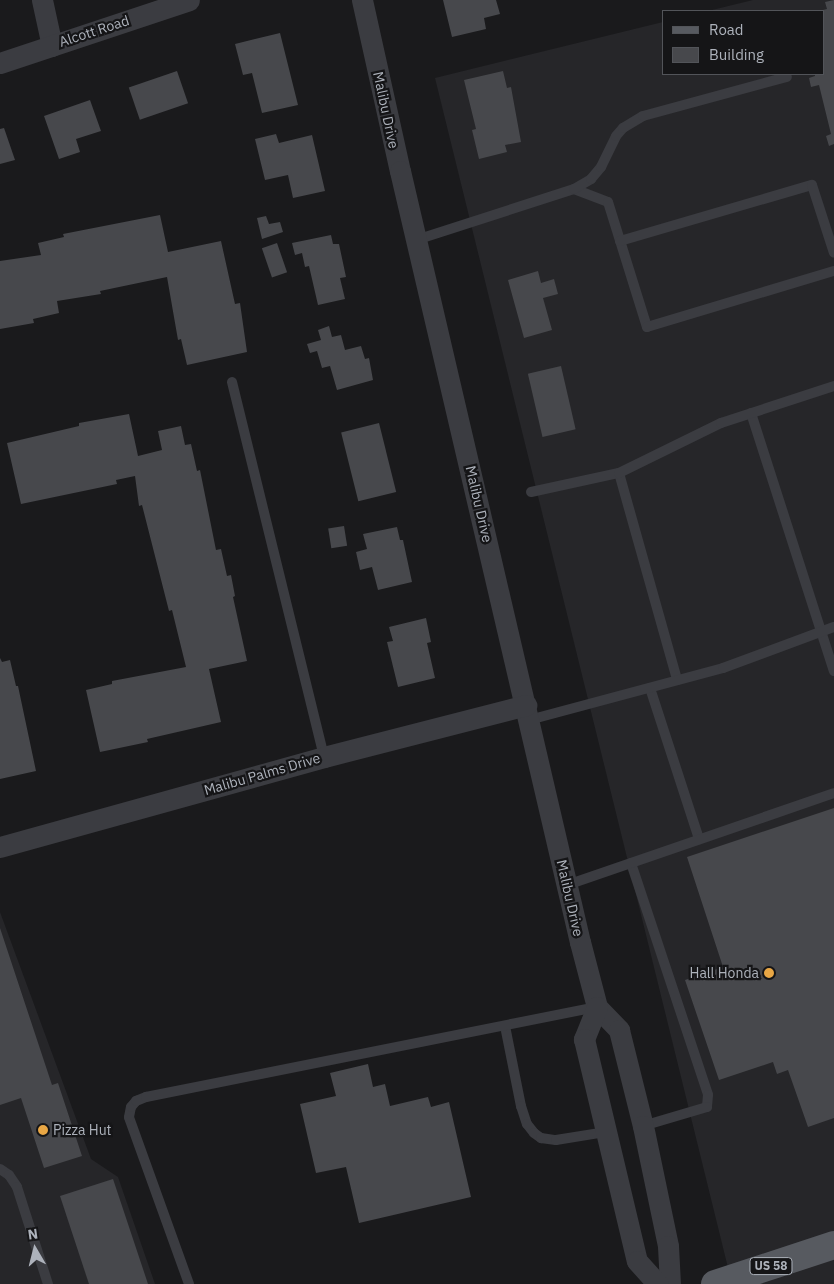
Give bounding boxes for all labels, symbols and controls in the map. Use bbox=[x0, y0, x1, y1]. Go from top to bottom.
legend bbox=[662, 10, 824, 75]
street label: Alcott Road bbox=[57, 12, 131, 50]
text: Road bbox=[709, 20, 744, 39]
text: Building bbox=[709, 45, 764, 64]
street label: Malibu Drive bbox=[370, 70, 402, 150]
street label: Malibu Drive bbox=[462, 464, 496, 544]
street label: Malibu Palms Drive bbox=[202, 749, 322, 799]
street label: Malibu Drive bbox=[553, 858, 587, 938]
place label: Hall Honda bbox=[689, 965, 759, 981]
marker: Hall Honda bbox=[763, 967, 775, 979]
place label: Pizza Hut bbox=[53, 1122, 112, 1138]
marker: Pizza Hut bbox=[37, 1124, 49, 1136]
north arrow bbox=[10, 1224, 60, 1274]
text: N bbox=[27, 1225, 39, 1244]
road number: US 58 bbox=[748, 1256, 794, 1276]

